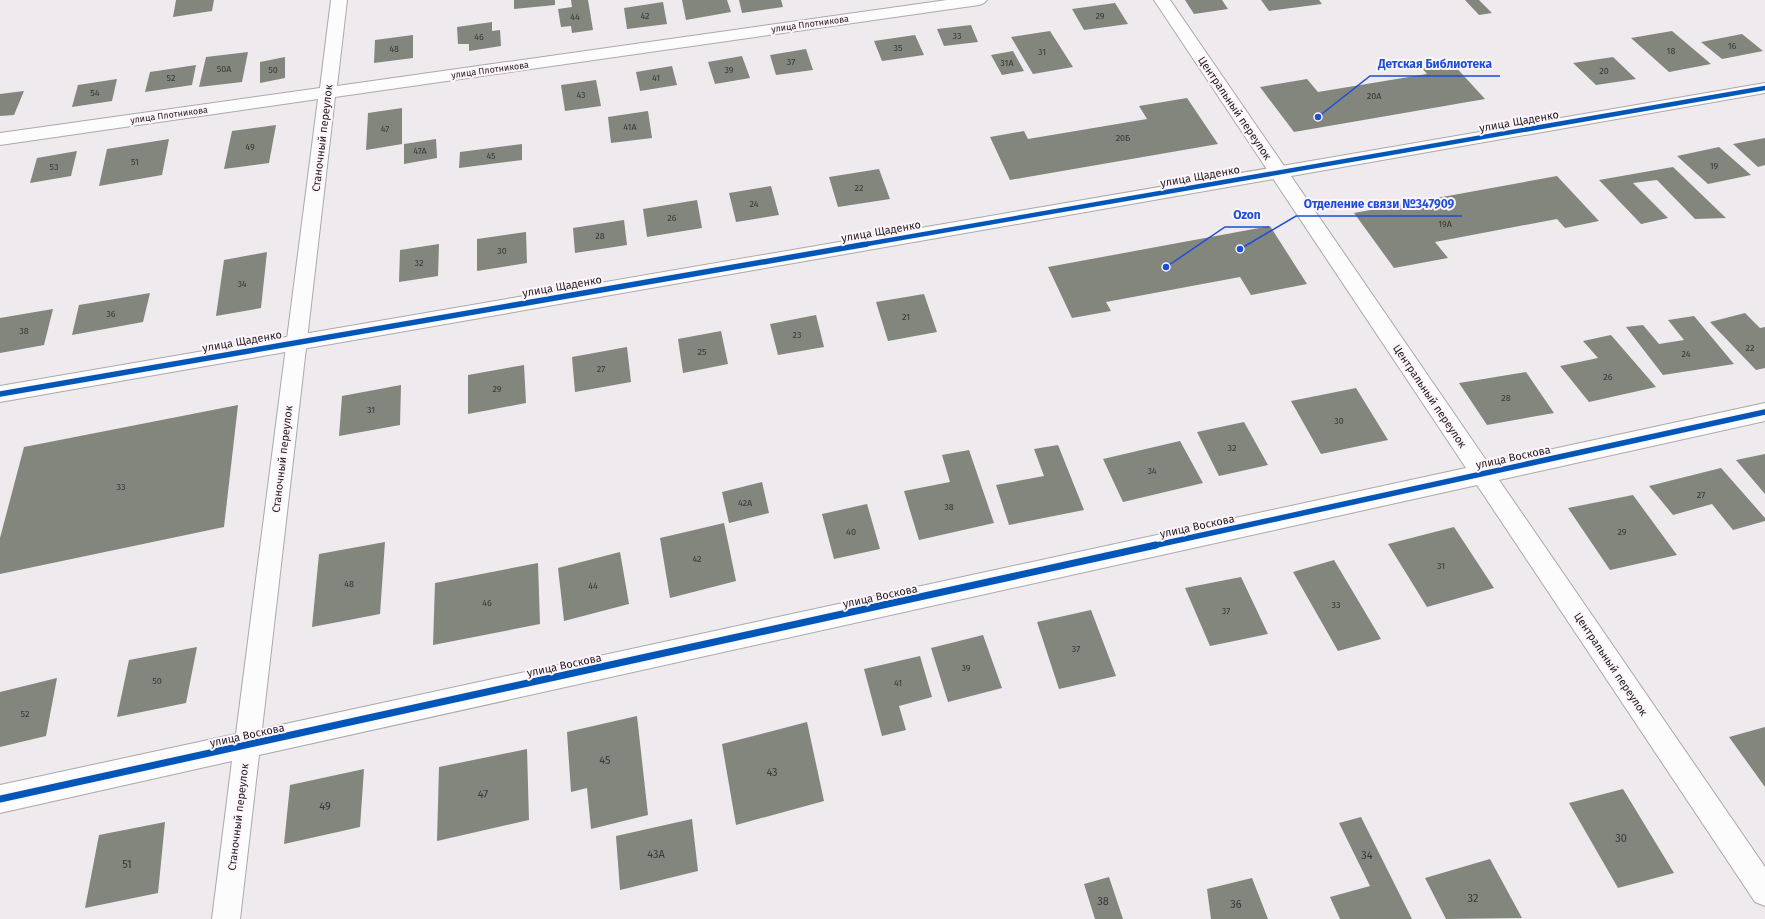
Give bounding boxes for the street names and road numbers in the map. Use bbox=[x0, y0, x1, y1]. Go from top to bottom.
street label: улица Плотникова bbox=[771, 14, 850, 34]
street label: Центральный переулок bbox=[1195, 54, 1274, 163]
street label: улица Плотникова bbox=[451, 60, 530, 80]
street label: Станочный переулок bbox=[309, 83, 336, 192]
street label: улица Плотникова bbox=[130, 105, 209, 125]
street label: улица Щаденко bbox=[1478, 108, 1560, 135]
street label: улица Щаденко bbox=[1159, 163, 1241, 190]
street label: улица Щаденко bbox=[840, 218, 922, 245]
street label: улица Щаденко bbox=[521, 273, 603, 300]
street label: улица Щаденко bbox=[201, 328, 283, 355]
street label: Центральный переулок bbox=[1390, 342, 1469, 451]
street label: Станочный переулок bbox=[269, 404, 296, 513]
street label: улица Воскова bbox=[1475, 443, 1552, 472]
street label: улица Воскова bbox=[1159, 512, 1236, 541]
street label: улица Воскова bbox=[842, 582, 919, 611]
street label: Центральный переулок bbox=[1571, 610, 1650, 719]
street label: улица Воскова bbox=[526, 651, 603, 680]
street label: улица Воскова bbox=[209, 721, 286, 750]
street label: Станочный переулок bbox=[225, 762, 252, 871]

